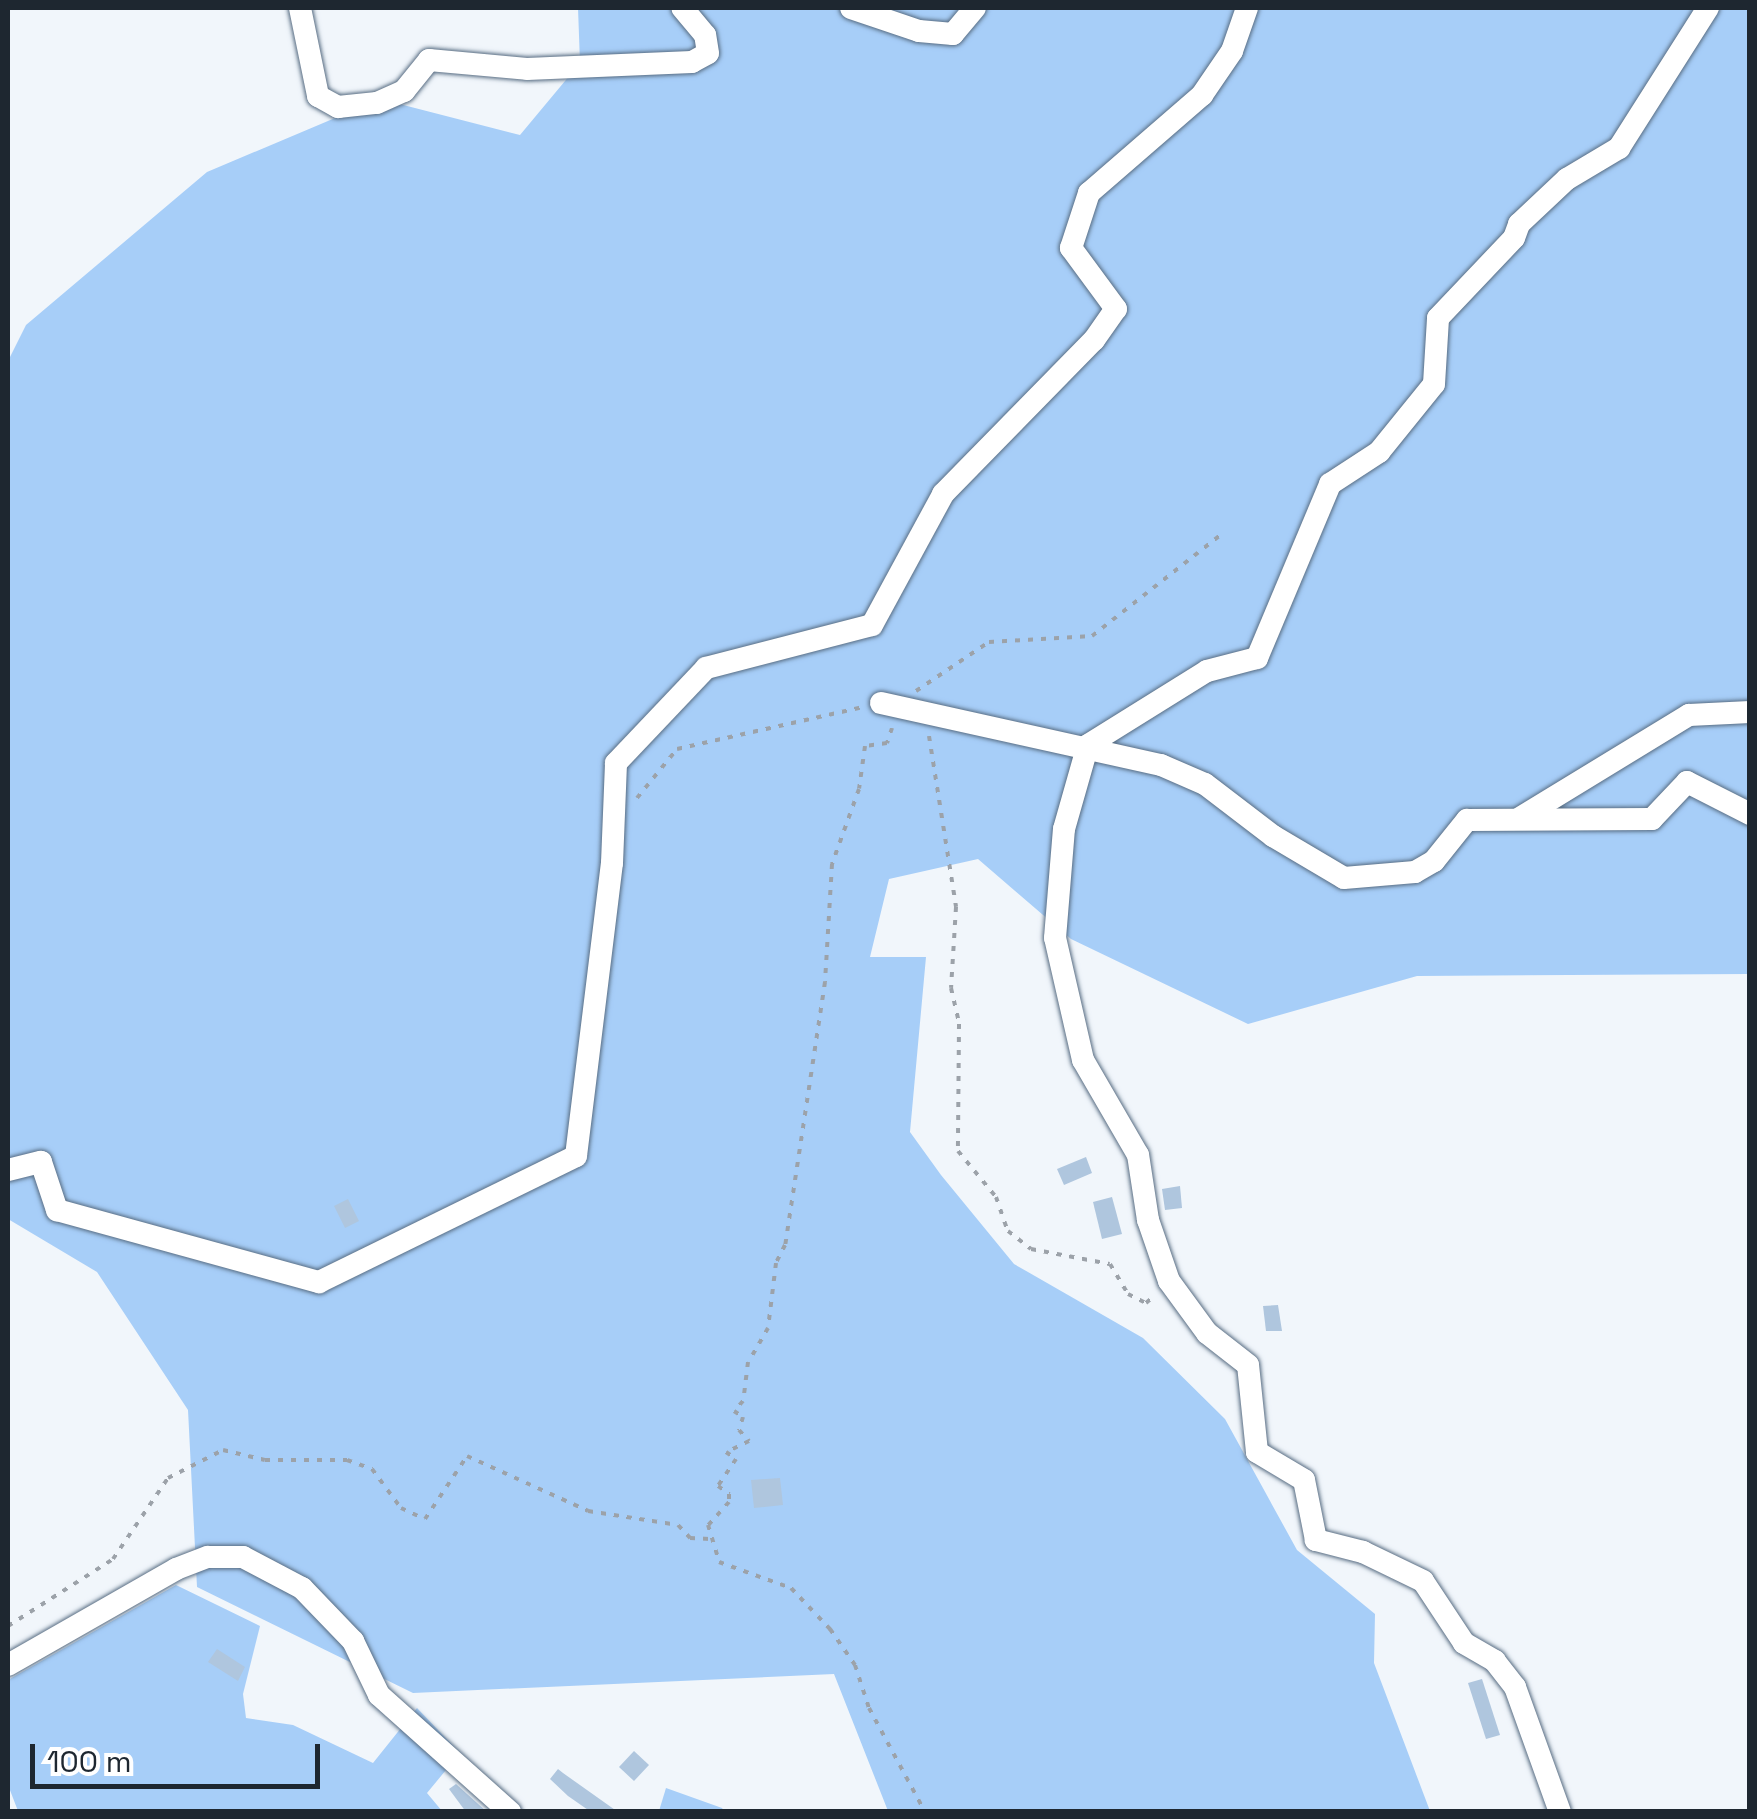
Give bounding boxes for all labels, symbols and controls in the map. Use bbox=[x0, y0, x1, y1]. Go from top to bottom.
scale bar bbox=[35, 1724, 325, 1786]
text: 100 m bbox=[47, 1742, 132, 1781]

